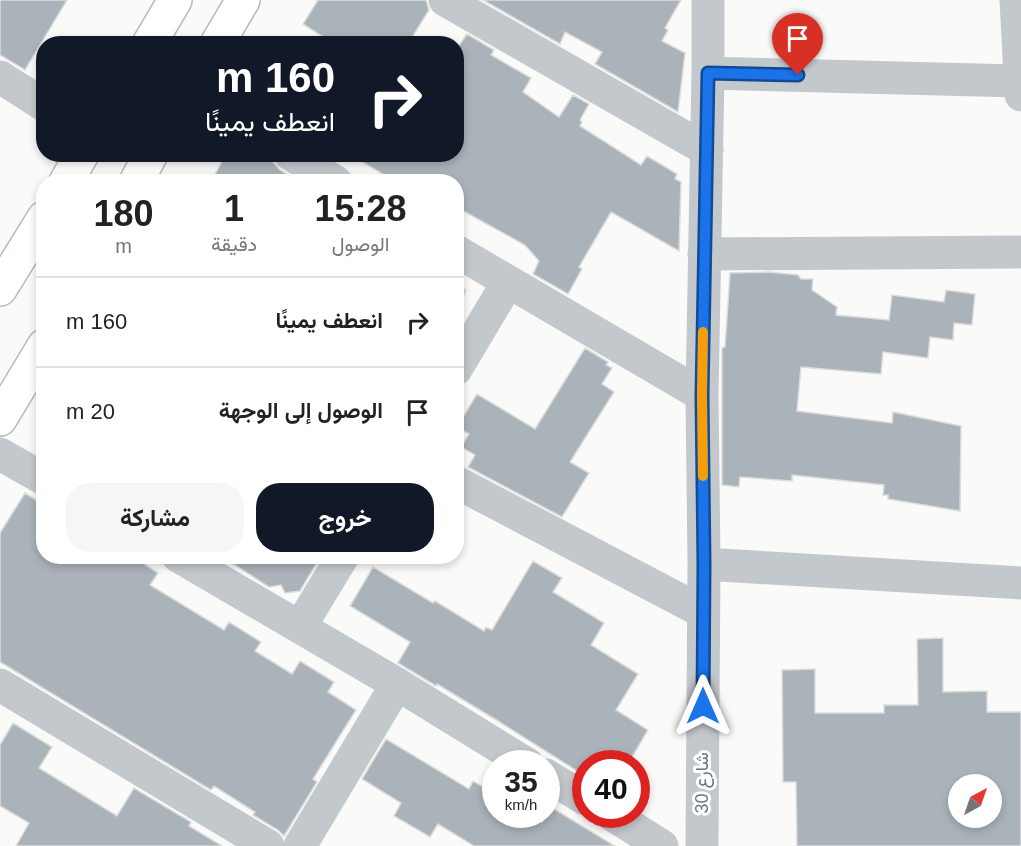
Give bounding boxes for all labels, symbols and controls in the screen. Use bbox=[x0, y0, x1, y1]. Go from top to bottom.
pin bbox=[772, 13, 823, 75]
icon: arrive bbox=[781, 22, 814, 55]
text: 160 m bbox=[216, 54, 335, 101]
icon: right bbox=[356, 60, 434, 138]
text: انعطف يمينًا bbox=[205, 107, 335, 137]
text: 1 bbox=[224, 188, 244, 229]
text: 15:28 bbox=[315, 188, 407, 229]
text: 180 bbox=[93, 193, 154, 234]
text: دقيقة bbox=[211, 233, 257, 255]
text: الوصول bbox=[332, 233, 389, 255]
text: m bbox=[115, 235, 132, 257]
icon: right bbox=[401, 306, 434, 339]
text: انعطف يمينًا bbox=[275, 308, 383, 333]
text: 160 m bbox=[66, 309, 127, 334]
icon: arrive bbox=[401, 396, 434, 429]
text: الوصول إلى الوجهة bbox=[219, 398, 383, 423]
text: 20 m bbox=[66, 399, 115, 424]
button: مشاركة bbox=[66, 483, 244, 552]
button: خروج bbox=[256, 483, 434, 552]
position arrow bbox=[671, 674, 735, 738]
speed limit sign: 40 bbox=[572, 750, 650, 828]
street label: شارع 30 bbox=[692, 752, 714, 814]
text: 35 bbox=[504, 765, 538, 798]
north arrow bbox=[948, 774, 1002, 828]
map controls bbox=[948, 774, 1002, 828]
text: km/h bbox=[505, 796, 537, 813]

